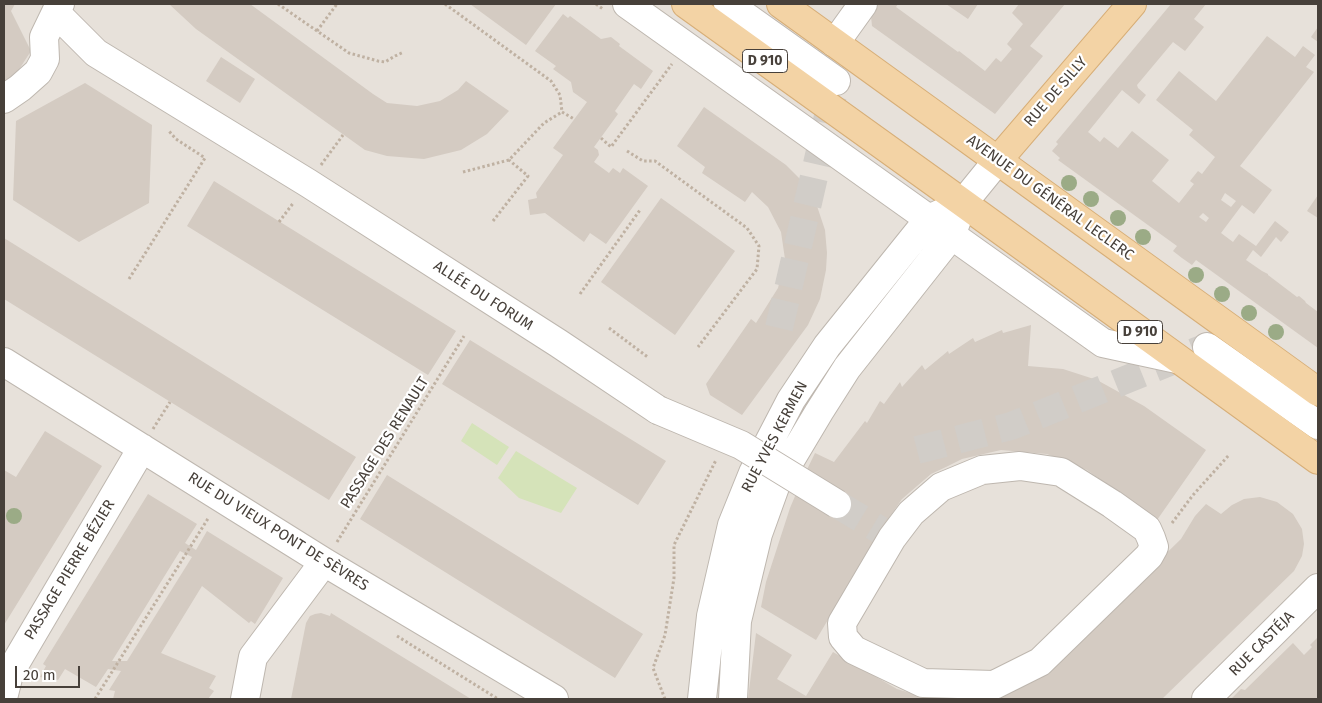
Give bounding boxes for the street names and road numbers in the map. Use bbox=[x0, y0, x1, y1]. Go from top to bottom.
road number: D 910 bbox=[742, 49, 788, 72]
street label: RUE DE SILLY bbox=[1021, 53, 1091, 131]
street label: AVENUE DU GÉNÉRAL LECLERC bbox=[963, 131, 1137, 265]
street label: ALLÉE DU FORUM bbox=[430, 257, 536, 335]
road number: D 910 bbox=[1118, 321, 1162, 344]
street label: PASSAGE DES RENAULT bbox=[337, 374, 433, 512]
street label: RUE YVES KERMEN bbox=[738, 378, 812, 496]
street label: RUE DU VIEUX PONT DE SÈVRES bbox=[184, 469, 372, 595]
street label: PASSAGE PIERRE BÉZIER bbox=[21, 497, 119, 643]
street label: RUE CASTÉJA bbox=[1226, 608, 1298, 680]

